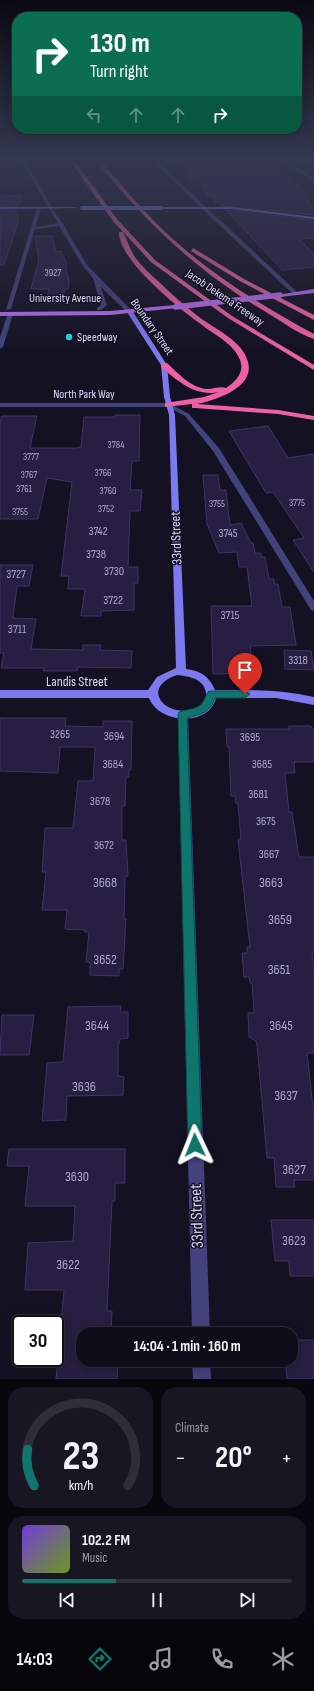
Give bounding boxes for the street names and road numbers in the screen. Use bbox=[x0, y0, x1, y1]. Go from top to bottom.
street label: Jacob Dekema Freeway bbox=[182, 266, 267, 330]
street label: University Avenue bbox=[29, 291, 101, 306]
street label: Boundary Street bbox=[127, 296, 177, 358]
street label: North Park Way bbox=[53, 387, 115, 402]
street label: 33rd Street bbox=[167, 511, 185, 565]
street label: Landis Street bbox=[46, 673, 108, 690]
street label: 33rd Street bbox=[186, 1183, 208, 1249]

